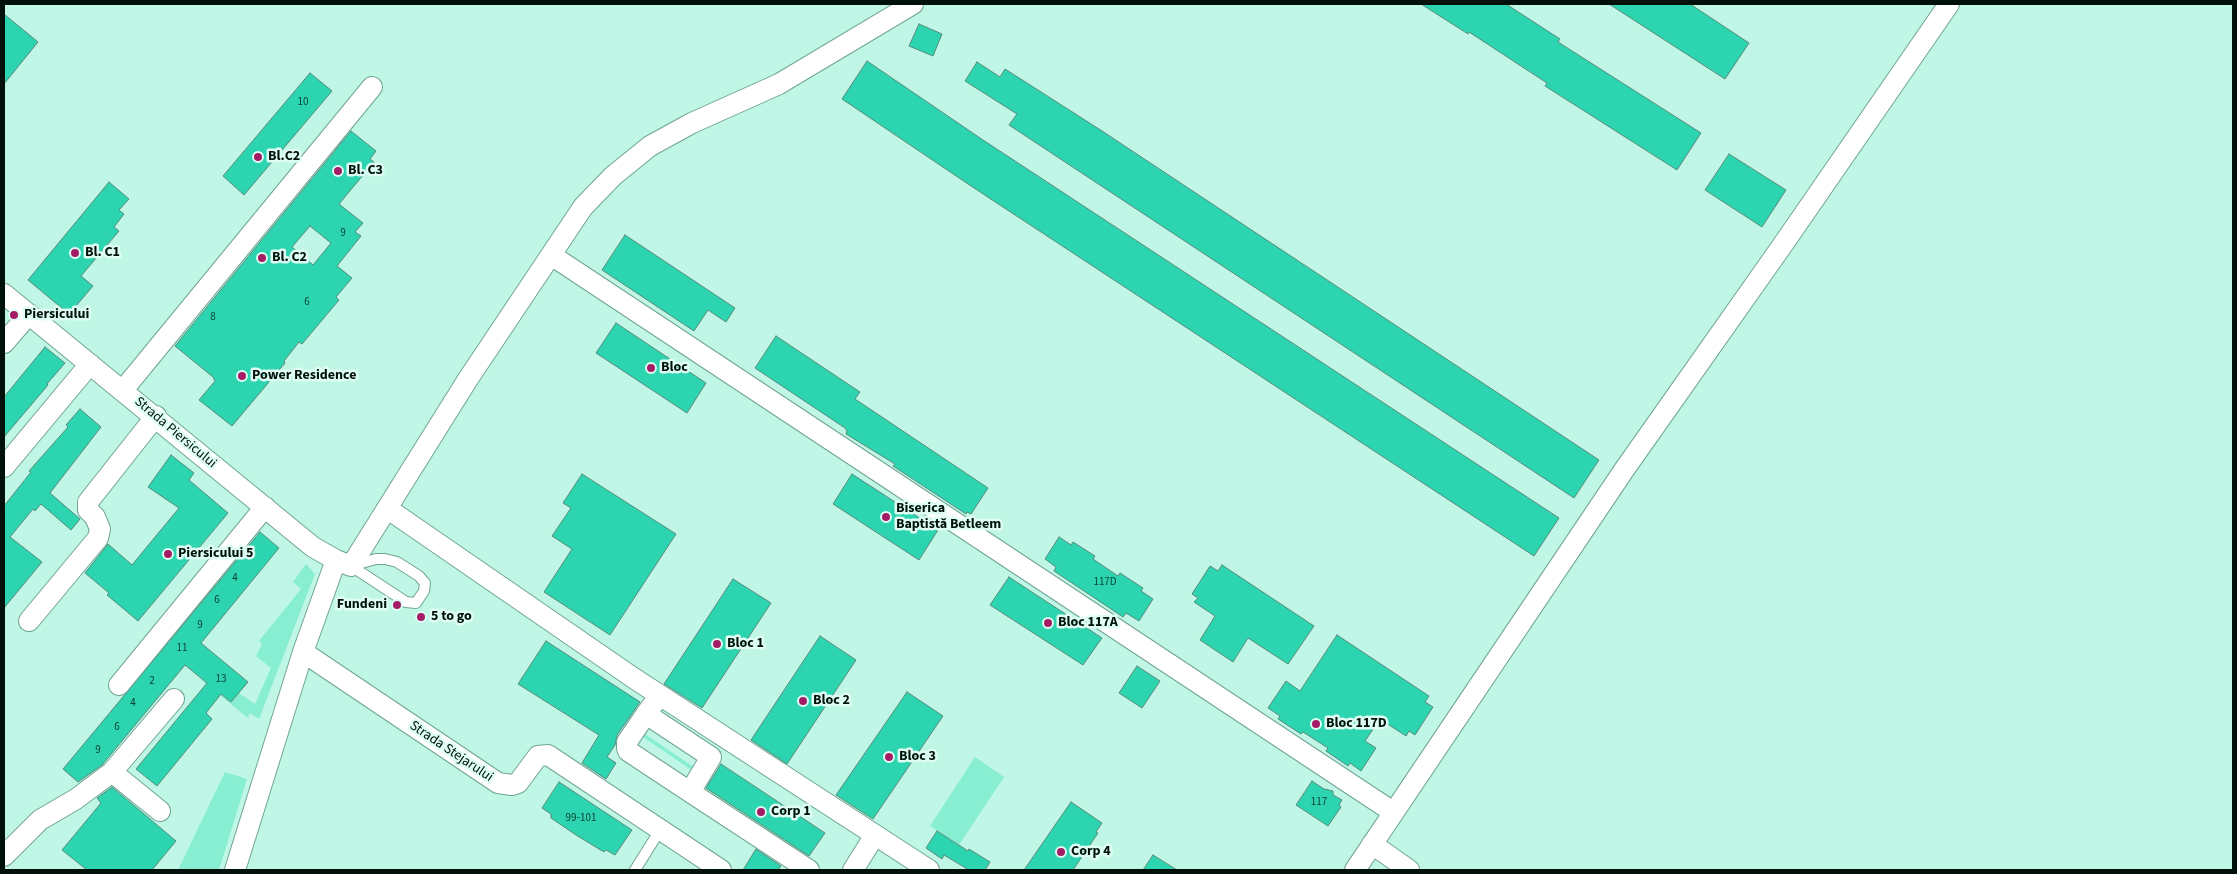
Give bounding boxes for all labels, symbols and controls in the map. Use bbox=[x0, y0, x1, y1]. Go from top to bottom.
house number: 10 bbox=[298, 96, 308, 110]
place label: Bl.C2 bbox=[268, 149, 300, 165]
marker: Bl.C2 bbox=[252, 151, 264, 163]
place label: Bl. C3 bbox=[348, 163, 383, 179]
marker: Bl. C3 bbox=[332, 165, 344, 177]
house number: 9 bbox=[340, 227, 346, 241]
place label: Bl. C1 bbox=[85, 245, 120, 261]
marker: Bl. C1 bbox=[69, 247, 81, 259]
place label: Bl. C2 bbox=[272, 250, 307, 266]
marker: Bl. C2 bbox=[256, 252, 268, 264]
house number: 6 bbox=[304, 296, 310, 310]
place label: Piersicului bbox=[24, 307, 89, 323]
marker: Piersicului bbox=[8, 309, 20, 321]
house number: 8 bbox=[210, 311, 216, 325]
place label: Bloc bbox=[661, 360, 688, 376]
marker: Bloc bbox=[645, 362, 657, 374]
place label: Power Residence bbox=[252, 368, 357, 384]
marker: Power Residence bbox=[236, 370, 248, 382]
street label: Strada Piersicului bbox=[130, 394, 220, 472]
place label: Biserica Baptistă Betleem bbox=[896, 501, 1001, 534]
marker: Biserica Baptistă Betleem bbox=[880, 511, 892, 523]
place label: Piersicului 5 bbox=[178, 546, 253, 562]
marker: Piersicului 5 bbox=[162, 548, 174, 560]
house number: 4 bbox=[232, 572, 238, 586]
house number: 117D bbox=[1093, 576, 1117, 590]
house number: 6 bbox=[214, 594, 220, 608]
place label: Fundeni bbox=[337, 597, 387, 613]
marker: Fundeni bbox=[391, 599, 403, 611]
place label: 5 to go bbox=[431, 609, 472, 625]
marker: 5 to go bbox=[415, 611, 427, 623]
place label: Bloc 117A bbox=[1058, 615, 1118, 631]
marker: Bloc 117A bbox=[1042, 617, 1054, 629]
house number: 9 bbox=[197, 619, 203, 633]
place label: Bloc 1 bbox=[727, 636, 764, 652]
marker: Bloc 1 bbox=[711, 638, 723, 650]
house number: 11 bbox=[177, 642, 187, 656]
house number: 13 bbox=[216, 673, 226, 687]
house number: 2 bbox=[149, 675, 155, 689]
place label: Bloc 2 bbox=[813, 693, 850, 709]
marker: Bloc 2 bbox=[797, 695, 809, 707]
house number: 4 bbox=[130, 697, 136, 711]
place label: Bloc 117D bbox=[1326, 716, 1387, 732]
street label: Strada Stejarului bbox=[406, 718, 496, 786]
marker: Bloc 117D bbox=[1310, 718, 1322, 730]
house number: 6 bbox=[114, 721, 120, 735]
house number: 9 bbox=[95, 744, 101, 758]
place label: Bloc 3 bbox=[899, 749, 936, 765]
marker: Bloc 3 bbox=[883, 751, 895, 763]
house number: 117 bbox=[1311, 796, 1327, 810]
place label: Corp 1 bbox=[771, 804, 811, 820]
marker: Corp 1 bbox=[755, 806, 767, 818]
house number: 99-101 bbox=[566, 812, 596, 826]
place label: Corp 4 bbox=[1071, 844, 1111, 860]
marker: Corp 4 bbox=[1055, 846, 1067, 858]

